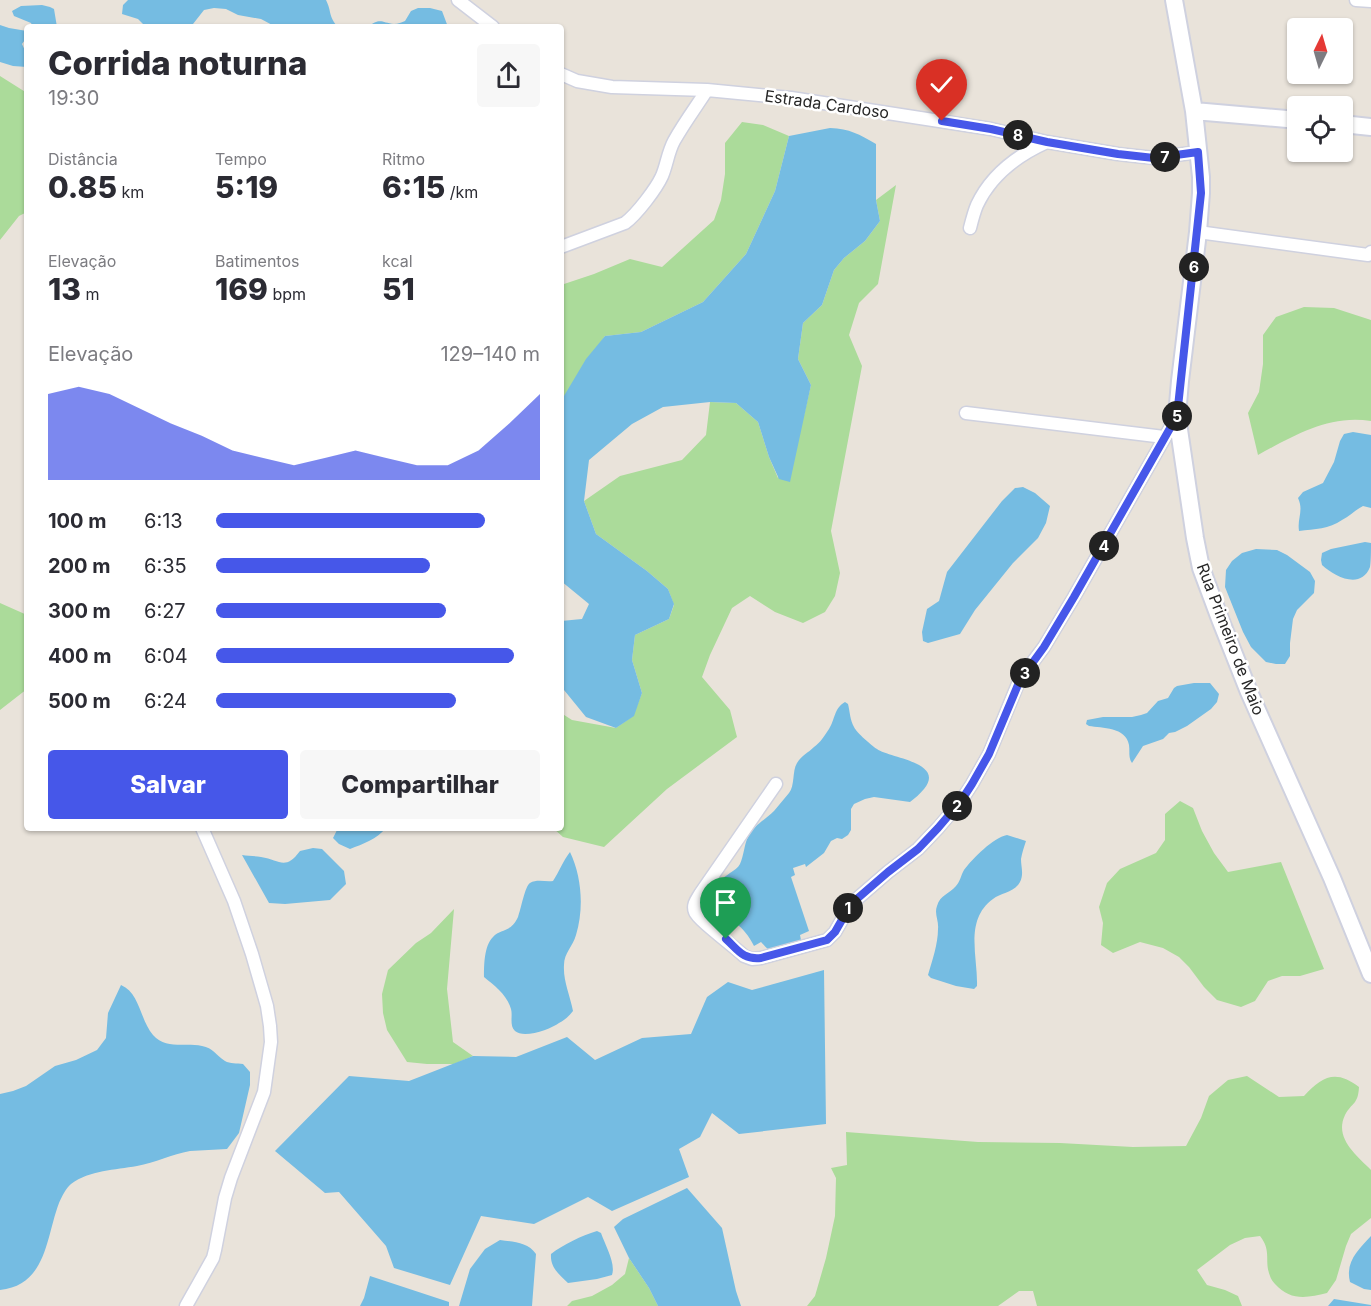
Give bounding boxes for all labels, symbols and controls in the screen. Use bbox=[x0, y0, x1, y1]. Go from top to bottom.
north arrow bbox=[1287, 18, 1353, 84]
map controls bbox=[1287, 18, 1353, 162]
text: Corrida noturna bbox=[48, 43, 307, 83]
button: share bbox=[477, 44, 540, 107]
pin bbox=[916, 59, 967, 121]
icon: check bbox=[925, 68, 958, 101]
street label: Estrada Cardoso bbox=[763, 85, 891, 123]
text: 19:30 bbox=[48, 86, 99, 110]
button: locate bbox=[1287, 96, 1353, 162]
pin: 8 bbox=[1003, 120, 1033, 150]
text: 8 bbox=[1013, 125, 1023, 145]
pin: 7 bbox=[1150, 142, 1180, 172]
text: 7 bbox=[1160, 147, 1170, 167]
text: Distância bbox=[48, 149, 118, 169]
text: Tempo bbox=[215, 149, 267, 169]
text: Ritmo bbox=[382, 149, 425, 169]
text: 0.85 bbox=[48, 169, 117, 205]
text: 5:19 bbox=[215, 169, 278, 205]
text: 6:15 bbox=[382, 169, 445, 205]
text: km bbox=[117, 182, 144, 202]
text: /km bbox=[445, 182, 478, 202]
text: Elevação bbox=[48, 251, 116, 271]
text: Batimentos bbox=[215, 251, 299, 271]
text: kcal bbox=[382, 251, 413, 271]
pin: 6 bbox=[1179, 252, 1209, 282]
text: 6 bbox=[1189, 257, 1199, 277]
text: 13 bbox=[48, 271, 81, 307]
text: 169 bbox=[215, 271, 268, 307]
text: 51 bbox=[382, 271, 415, 307]
text: m bbox=[81, 284, 99, 304]
text: bpm bbox=[268, 284, 306, 304]
text: Elevação bbox=[48, 342, 133, 366]
text: 129–140 m bbox=[440, 342, 540, 366]
pin: 5 bbox=[1162, 401, 1192, 431]
text: 5 bbox=[1172, 406, 1182, 426]
text: 100 m bbox=[48, 509, 107, 533]
text: 6:13 bbox=[144, 509, 183, 533]
pin: 4 bbox=[1089, 531, 1119, 561]
text: 4 bbox=[1099, 536, 1109, 556]
text: 200 m bbox=[48, 554, 111, 578]
text: 6:35 bbox=[144, 554, 187, 578]
street label: Rua Primeiro de Maio bbox=[1193, 560, 1269, 718]
text: 300 m bbox=[48, 599, 111, 623]
text: 6:27 bbox=[144, 599, 186, 623]
text: 400 m bbox=[48, 644, 112, 668]
text: 6:04 bbox=[144, 644, 188, 668]
pin: 3 bbox=[1010, 658, 1040, 688]
text: 3 bbox=[1020, 663, 1030, 683]
text: 500 m bbox=[48, 689, 111, 713]
text: 6:24 bbox=[144, 689, 187, 713]
button: Salvar bbox=[48, 750, 288, 819]
button: Compartilhar bbox=[300, 750, 540, 819]
pin: 2 bbox=[942, 791, 972, 821]
text: 2 bbox=[952, 796, 962, 816]
pin bbox=[700, 877, 751, 939]
icon: arrive bbox=[709, 886, 742, 919]
pin: 1 bbox=[833, 893, 863, 923]
text: 1 bbox=[845, 898, 851, 918]

